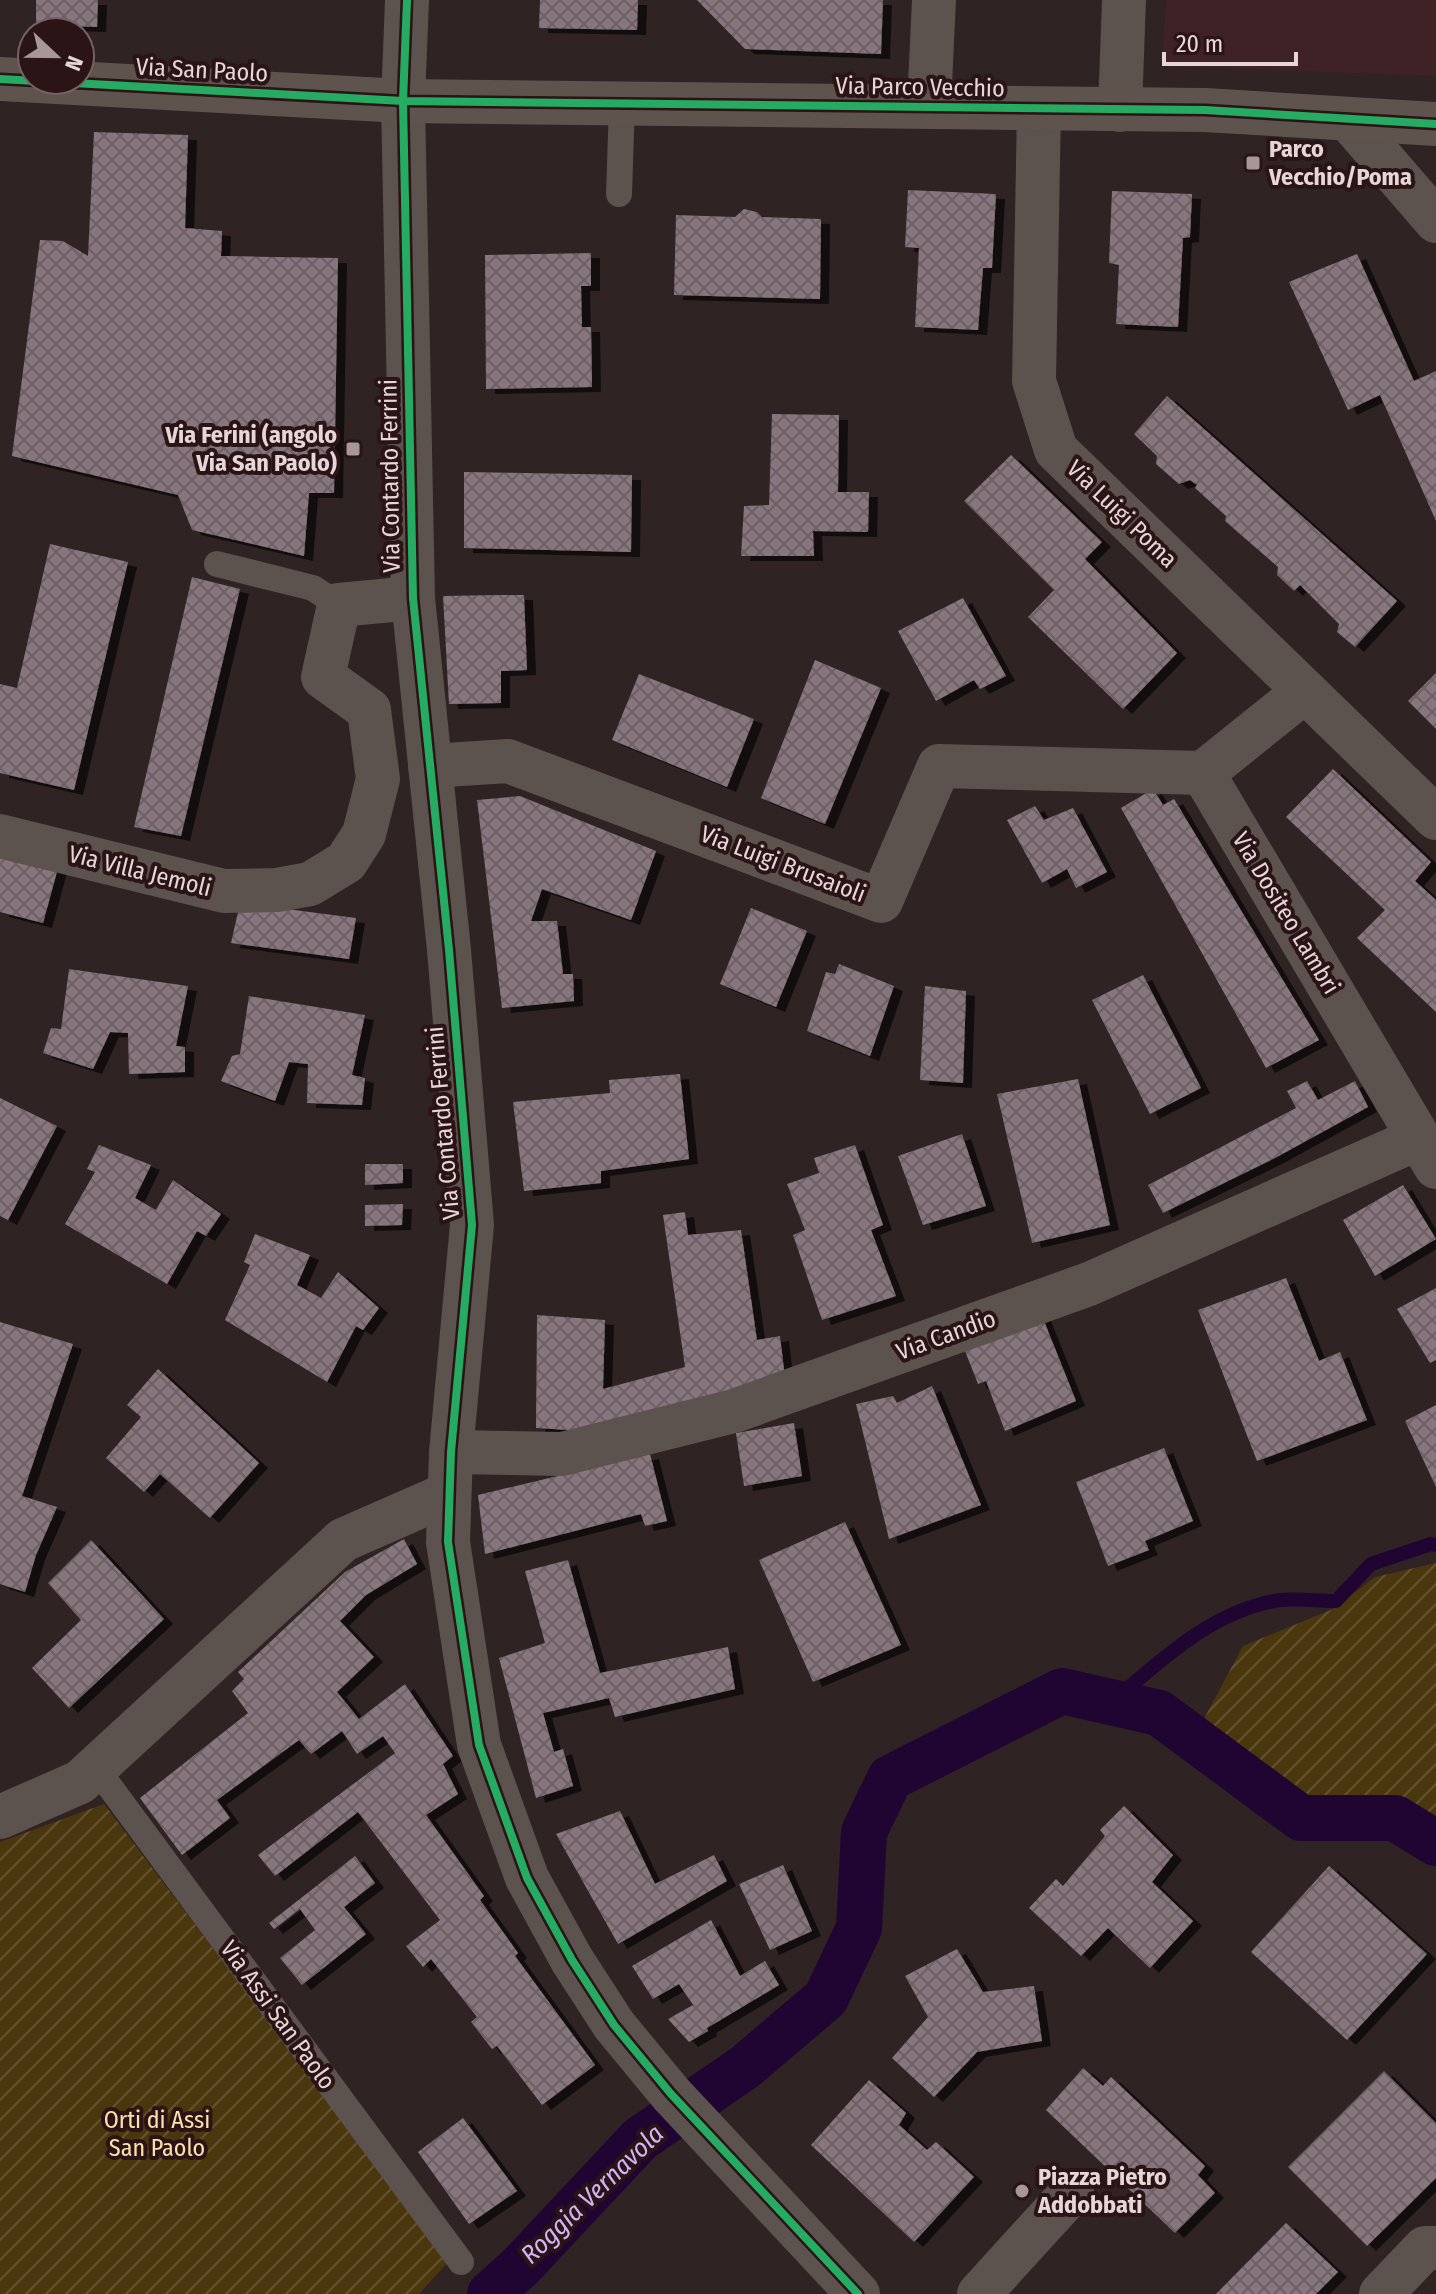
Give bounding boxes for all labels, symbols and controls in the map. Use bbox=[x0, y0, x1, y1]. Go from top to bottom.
north arrow bbox=[16, 16, 96, 96]
scale bar bbox=[1164, 16, 1296, 66]
text: 20 m bbox=[1176, 30, 1223, 58]
text: N bbox=[59, 52, 89, 74]
street label: Via San Paolo bbox=[135, 53, 269, 87]
street label: Via Parco Vecchio bbox=[835, 72, 1005, 102]
place label: Parco Vecchio/Poma bbox=[1268, 135, 1412, 191]
marker: Parco Vecchio/Poma bbox=[1244, 154, 1262, 172]
street label: Via Contardo Ferrini bbox=[374, 379, 406, 573]
place label: Via Ferini (angolo Via San Paolo) bbox=[164, 421, 337, 477]
marker: Via Ferini (angolo Via San Paolo) bbox=[344, 440, 362, 458]
street label: Via Luigi Poma bbox=[1061, 455, 1183, 573]
street label: Via Luigi Brusaioli bbox=[697, 820, 869, 908]
street label: Via Dositeo Lambri bbox=[1227, 827, 1345, 999]
street label: Via Villa Jemoli bbox=[66, 840, 214, 902]
street label: Via Contardo Ferrini bbox=[421, 1025, 465, 1221]
street label: Via Candio bbox=[893, 1304, 999, 1366]
street label: Via Assi San Paolo bbox=[215, 1935, 341, 2095]
park label: Orti di Assi San Paolo bbox=[104, 2106, 210, 2162]
water label: Roggia Vernavola bbox=[515, 2118, 670, 2270]
place label: Piazza Pietro Addobbati bbox=[1037, 2163, 1167, 2219]
marker: Piazza Pietro Addobbati bbox=[1013, 2182, 1031, 2200]

